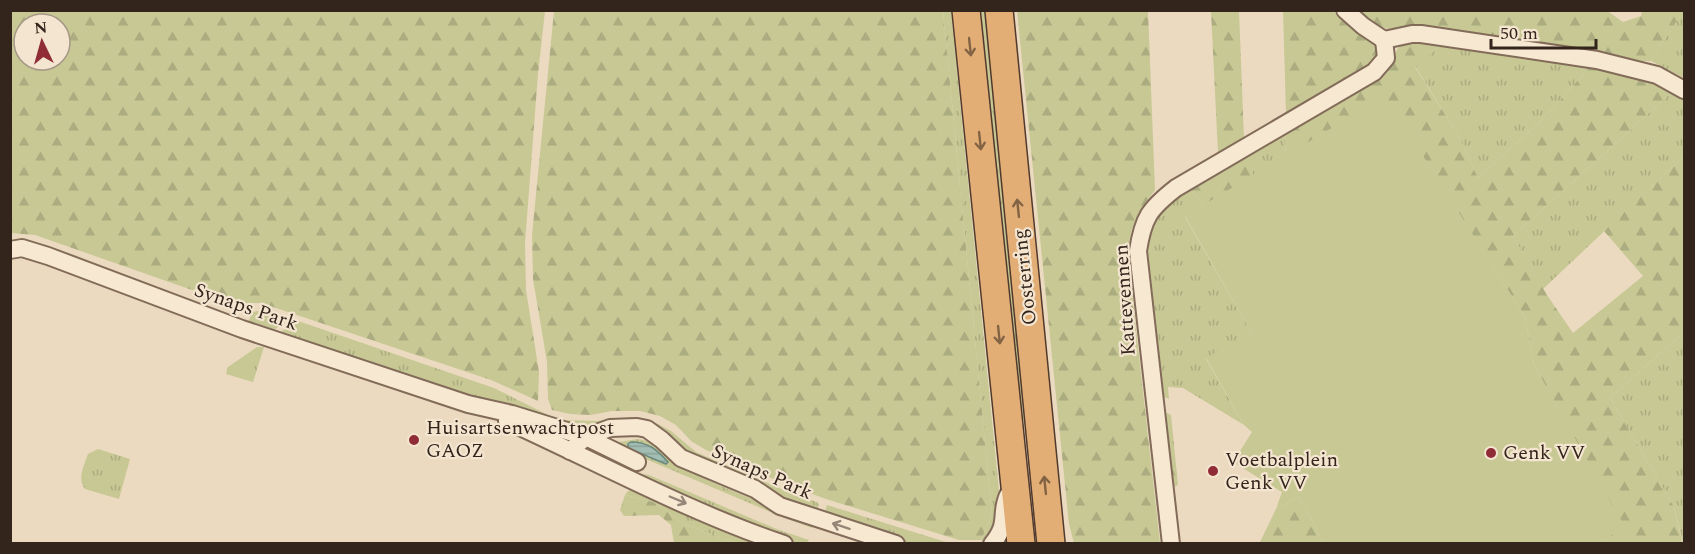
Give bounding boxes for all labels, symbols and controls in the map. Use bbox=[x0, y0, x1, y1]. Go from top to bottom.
north arrow bbox=[12, 12, 72, 72]
scale bar bbox=[1491, 12, 1596, 50]
text: N bbox=[33, 16, 48, 41]
text: 50 m bbox=[1500, 20, 1538, 47]
one-way arrow bbox=[965, 36, 976, 56]
one-way arrow bbox=[975, 131, 986, 151]
one-way arrow bbox=[1012, 198, 1023, 218]
street label: Oosterring bbox=[1005, 227, 1045, 327]
street label: Kattevennen bbox=[1106, 243, 1144, 357]
street label: Synaps Park bbox=[190, 275, 302, 339]
one-way arrow bbox=[994, 325, 1005, 345]
place label: Huisartsenwachtpost GAOZ bbox=[426, 413, 614, 466]
marker: Huisartsenwachtpost GAOZ bbox=[407, 433, 421, 447]
street label: Synaps Park bbox=[706, 436, 818, 508]
place label: Genk VV bbox=[1503, 438, 1585, 468]
place label: Voetbalplein Genk VV bbox=[1225, 445, 1338, 498]
marker: Genk VV bbox=[1484, 446, 1498, 460]
marker: Voetbalplein Genk VV bbox=[1206, 464, 1220, 478]
one-way arrow bbox=[1039, 476, 1050, 496]
one-way arrow bbox=[669, 495, 687, 507]
one-way arrow bbox=[832, 520, 851, 531]

